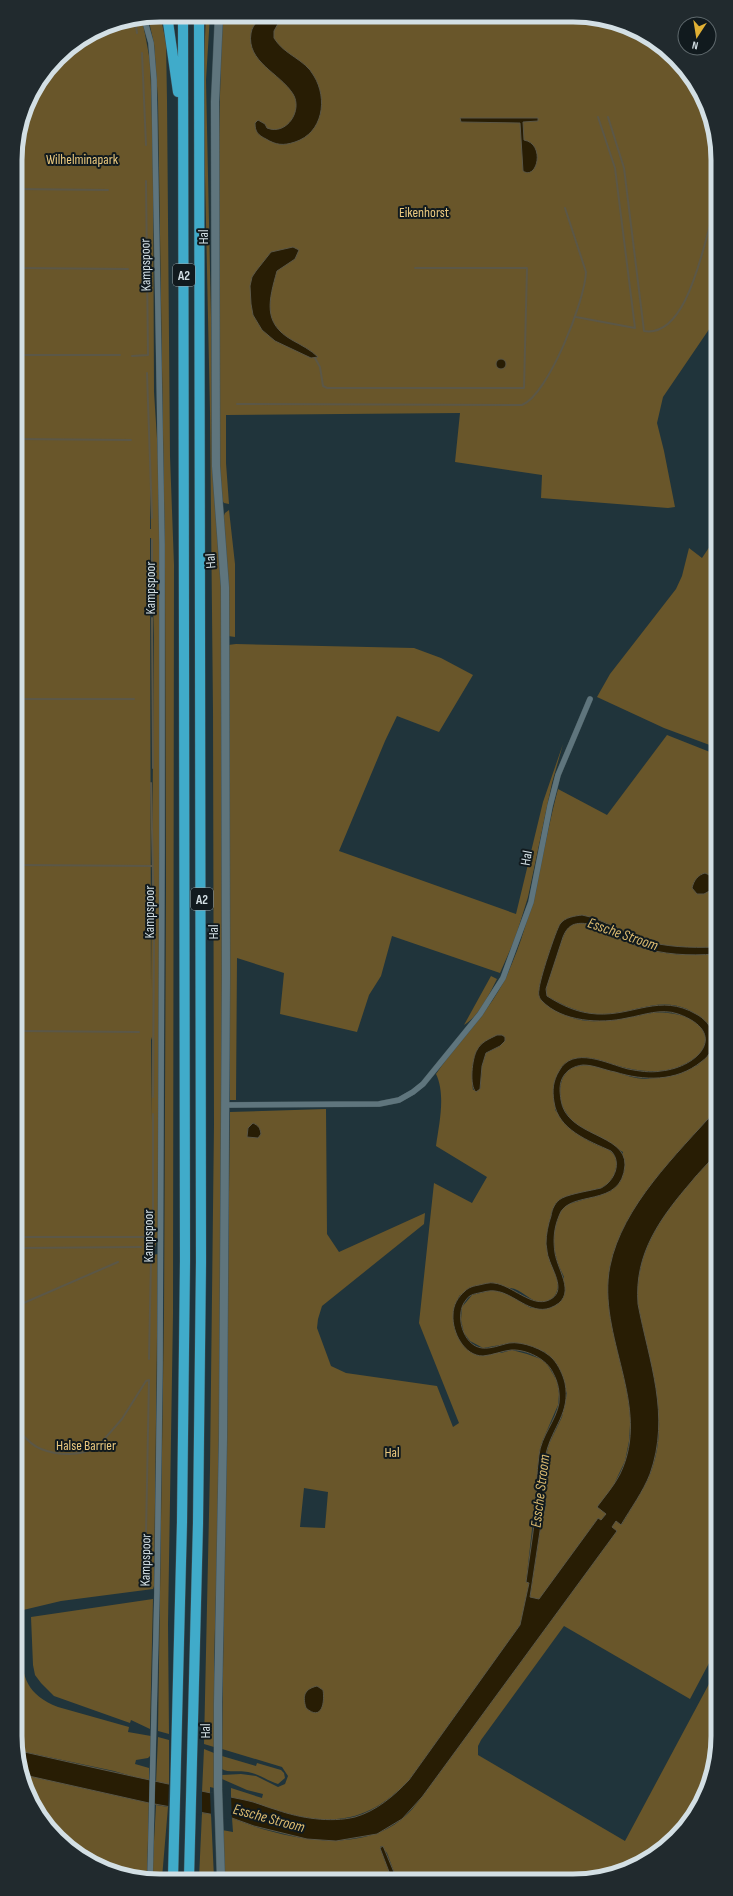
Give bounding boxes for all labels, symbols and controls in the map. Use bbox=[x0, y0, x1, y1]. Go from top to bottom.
north arrow bbox=[677, 16, 717, 56]
text: N bbox=[691, 38, 699, 52]
park label: Wilhelminapark bbox=[46, 151, 119, 168]
park label: Eikenhorst bbox=[399, 204, 449, 221]
street label: Hal bbox=[195, 229, 212, 245]
street label: Kampspoor bbox=[137, 238, 154, 292]
road number: A2 bbox=[173, 264, 195, 286]
street label: Hal bbox=[201, 553, 220, 569]
street label: Kampspoor bbox=[142, 562, 159, 614]
street label: Hal bbox=[517, 849, 536, 867]
street label: Kampspoor bbox=[141, 886, 158, 938]
road number: A2 bbox=[191, 888, 213, 910]
water label: Essche Stroom bbox=[585, 914, 661, 956]
street label: Hal bbox=[205, 924, 222, 940]
street label: Kampspoor bbox=[140, 1210, 157, 1262]
park label: Halse Barrier bbox=[56, 1437, 116, 1454]
park label: Hal bbox=[384, 1444, 400, 1461]
water label: Essche Stroom bbox=[527, 1453, 554, 1529]
street label: Kampspoor bbox=[137, 1533, 154, 1587]
street label: Hal bbox=[197, 1723, 214, 1739]
water label: Essche Stroom bbox=[231, 1800, 307, 1837]

